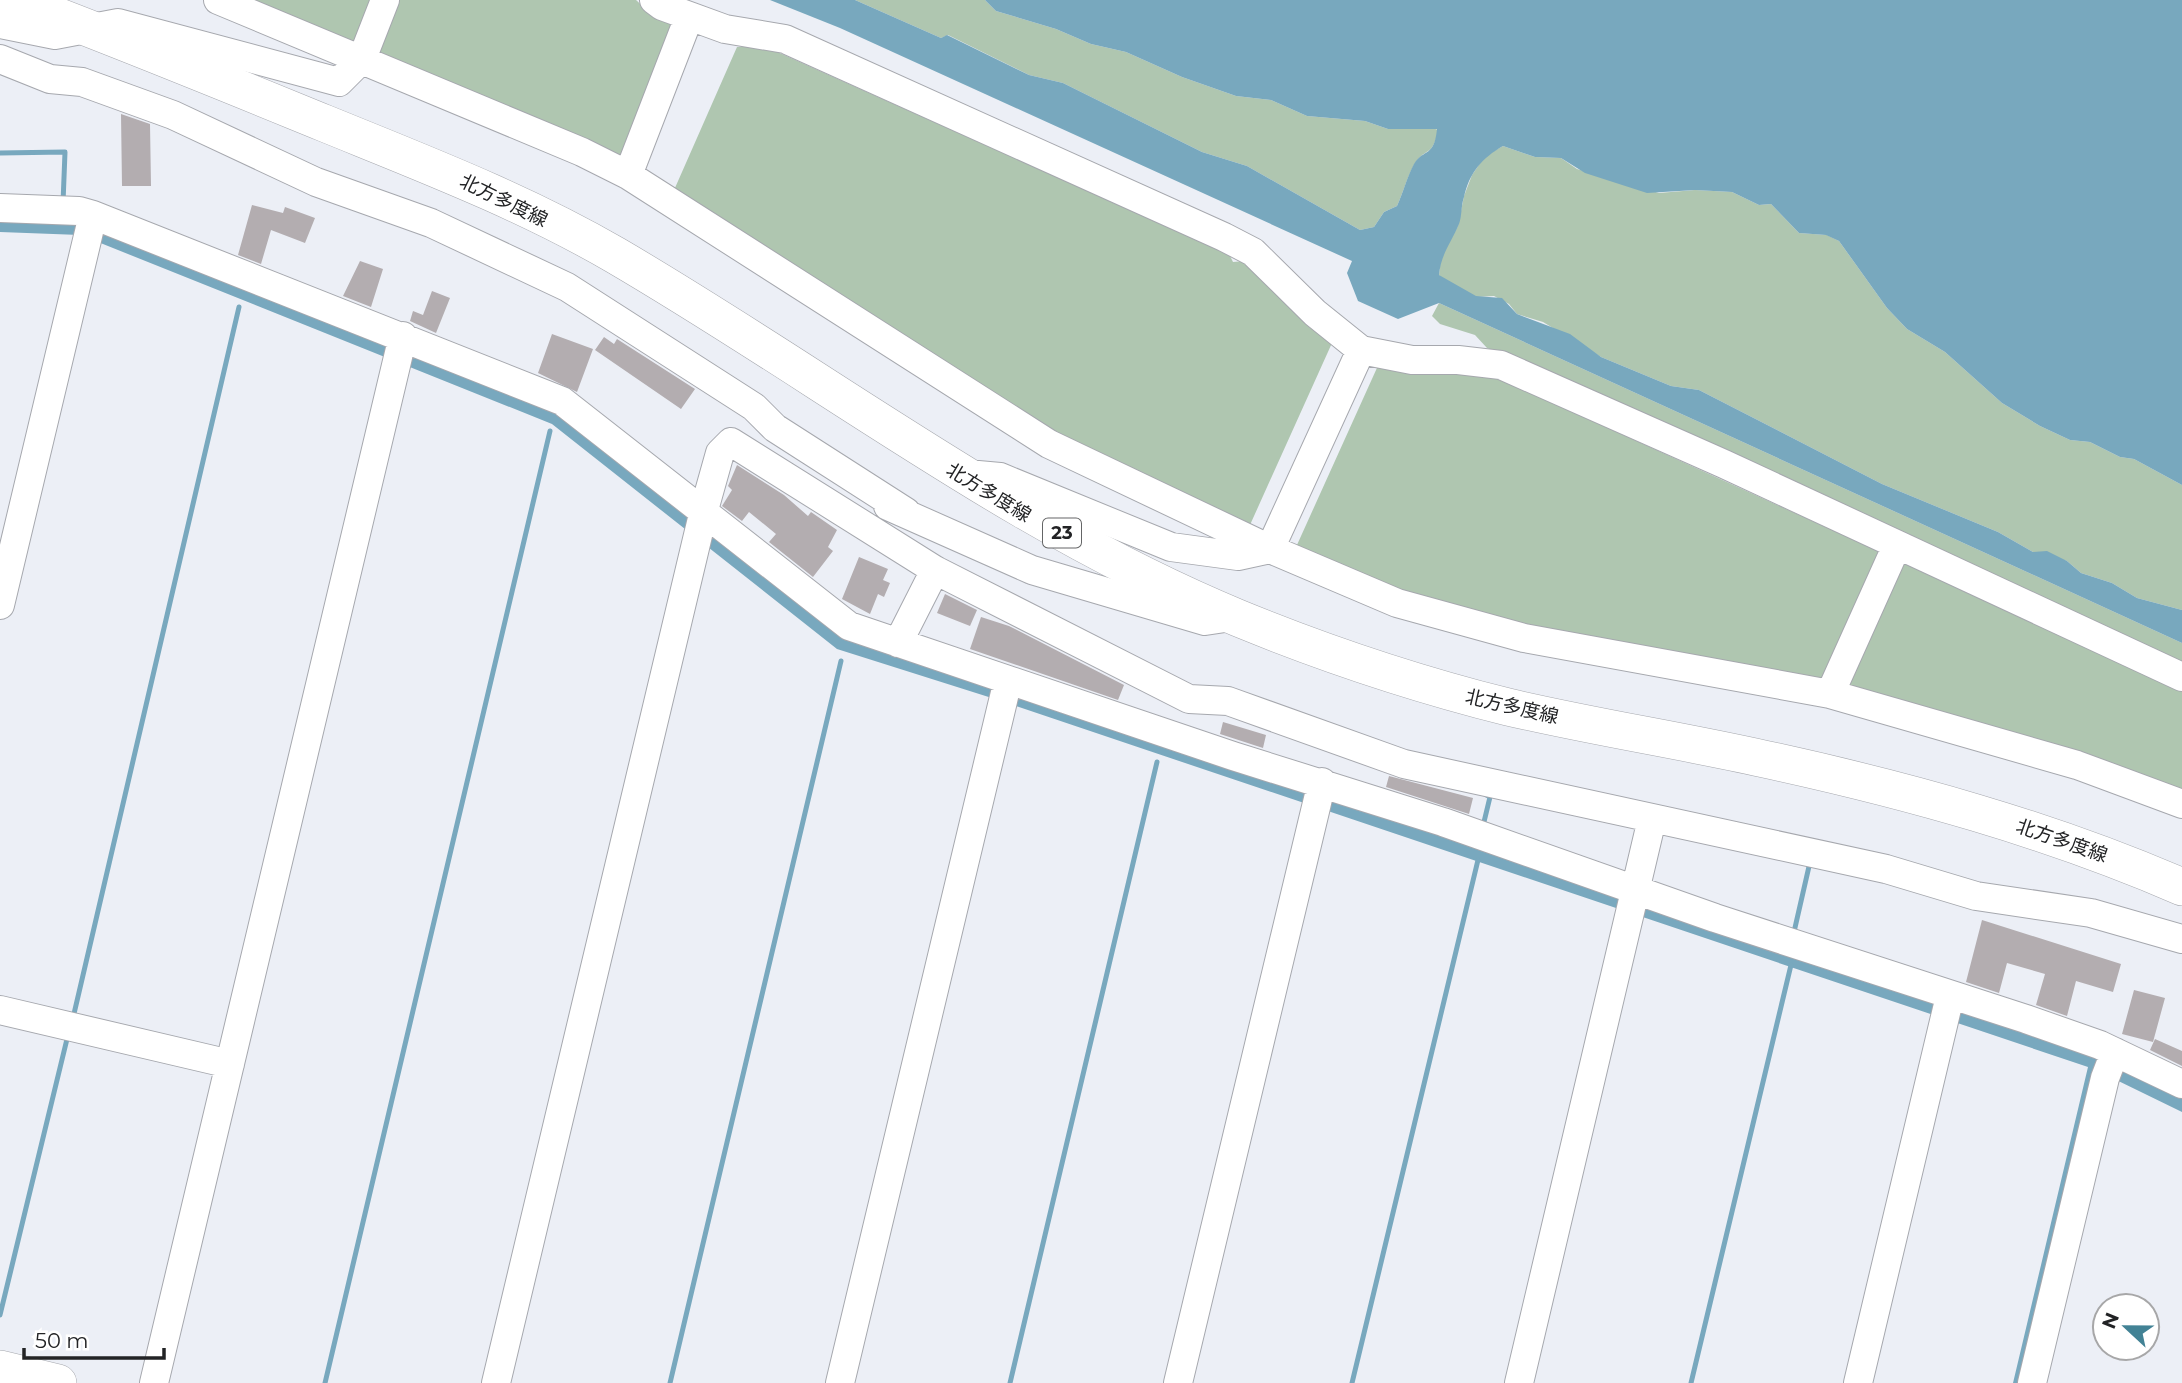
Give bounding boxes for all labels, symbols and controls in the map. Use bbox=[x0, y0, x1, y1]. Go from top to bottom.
street label: 北方多度線 bbox=[456, 169, 552, 232]
street label: 北方多度線 bbox=[942, 458, 1035, 527]
road number: 23 bbox=[1043, 518, 1081, 548]
street label: 北方多度線 bbox=[1463, 685, 1561, 728]
street label: 北方多度線 bbox=[2013, 814, 2111, 867]
north arrow bbox=[2091, 1292, 2161, 1362]
text: N bbox=[2097, 1309, 2124, 1332]
scale bar bbox=[24, 1316, 164, 1360]
text: 50 m bbox=[35, 1328, 89, 1353]

